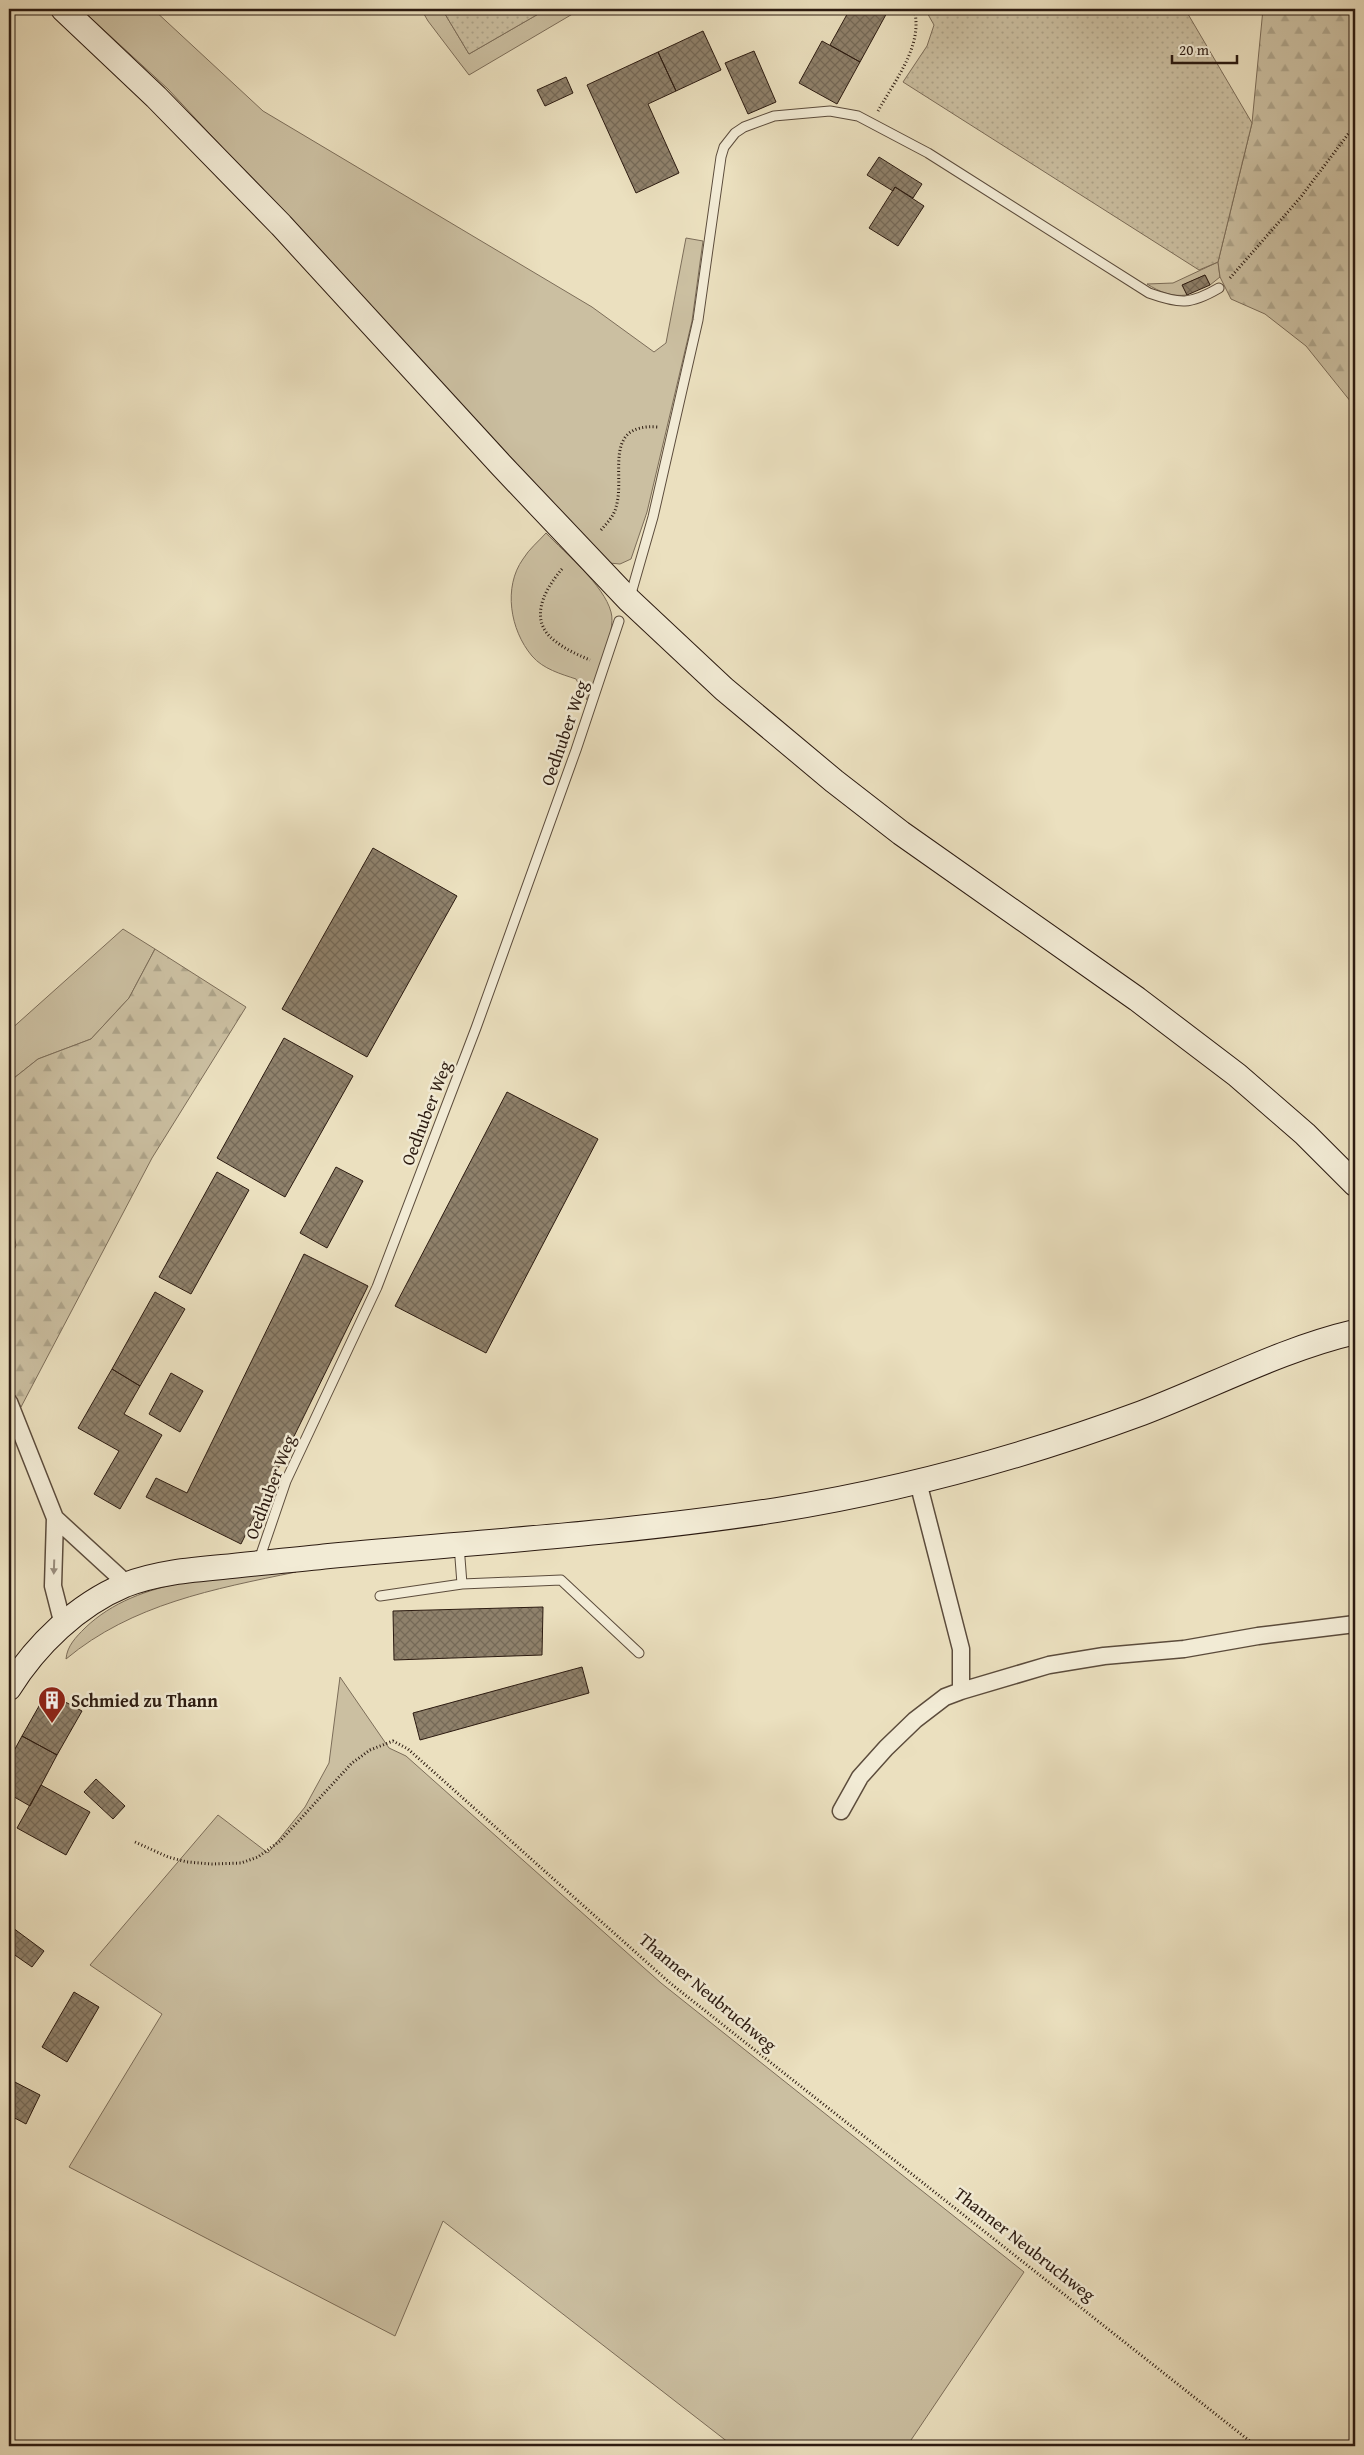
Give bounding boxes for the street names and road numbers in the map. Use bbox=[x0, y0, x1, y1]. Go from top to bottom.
street label: Oedhuber Weg bbox=[533, 677, 595, 789]
street label: Oedhuber Weg bbox=[394, 1057, 458, 1169]
street label: Oedhuber Weg bbox=[238, 1431, 302, 1543]
street label: Thanner Neubruchweg bbox=[633, 1926, 783, 2058]
street label: Thanner Neubruchweg bbox=[949, 2180, 1101, 2308]

